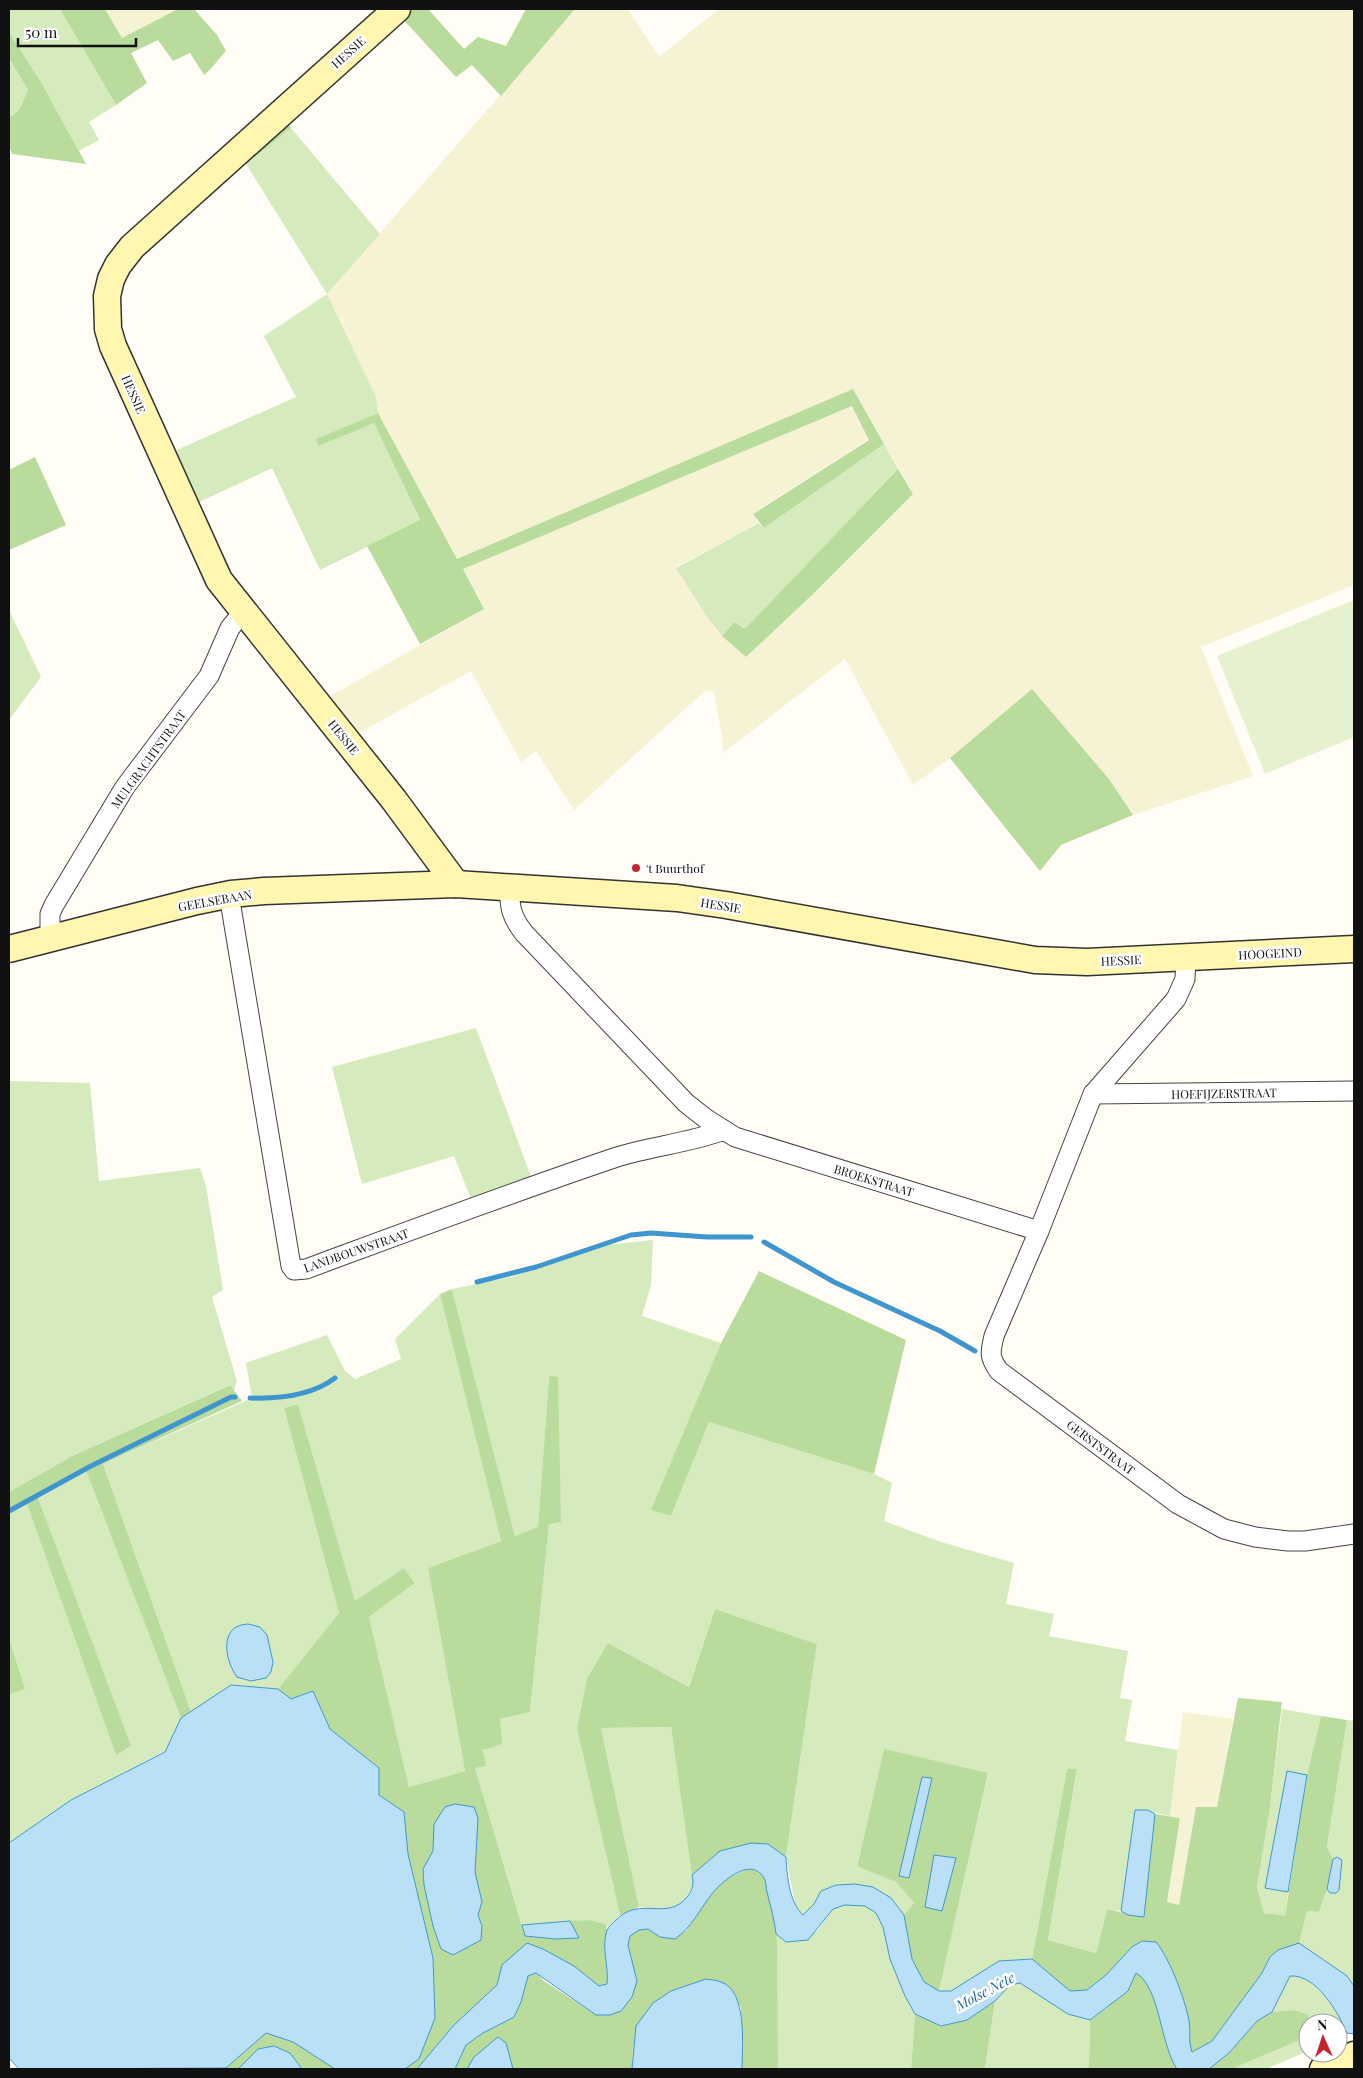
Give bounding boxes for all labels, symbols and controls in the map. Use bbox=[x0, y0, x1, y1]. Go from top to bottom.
scale bar bbox=[18, 15, 135, 47]
text: 50 m bbox=[25, 22, 58, 42]
street label: HESSIE bbox=[328, 32, 368, 72]
street label: HESSIE bbox=[118, 372, 150, 416]
street label: MULGRACHTSTRAAT bbox=[107, 706, 189, 811]
street label: HESSIE bbox=[325, 716, 363, 758]
place label: 't Buurthof bbox=[646, 860, 705, 876]
marker: 't Buurthof bbox=[630, 862, 642, 874]
street label: GEELSEBAAN bbox=[177, 886, 254, 914]
street label: HESSIE bbox=[700, 894, 742, 916]
street label: HOOGEIND bbox=[1238, 943, 1303, 963]
street label: HESSIE bbox=[1100, 951, 1142, 969]
street label: HOEFIJZERSTRAAT bbox=[1171, 1084, 1278, 1102]
street label: BROEKSTRAAT bbox=[832, 1160, 916, 1200]
street label: LANDBOUWSTRAAT bbox=[301, 1224, 411, 1276]
street label: GERSTSTRAAT bbox=[1064, 1416, 1139, 1478]
water label: Molse Nete bbox=[951, 1968, 1018, 2015]
north arrow bbox=[1298, 2013, 1348, 2063]
text: N bbox=[1317, 2015, 1328, 2034]

